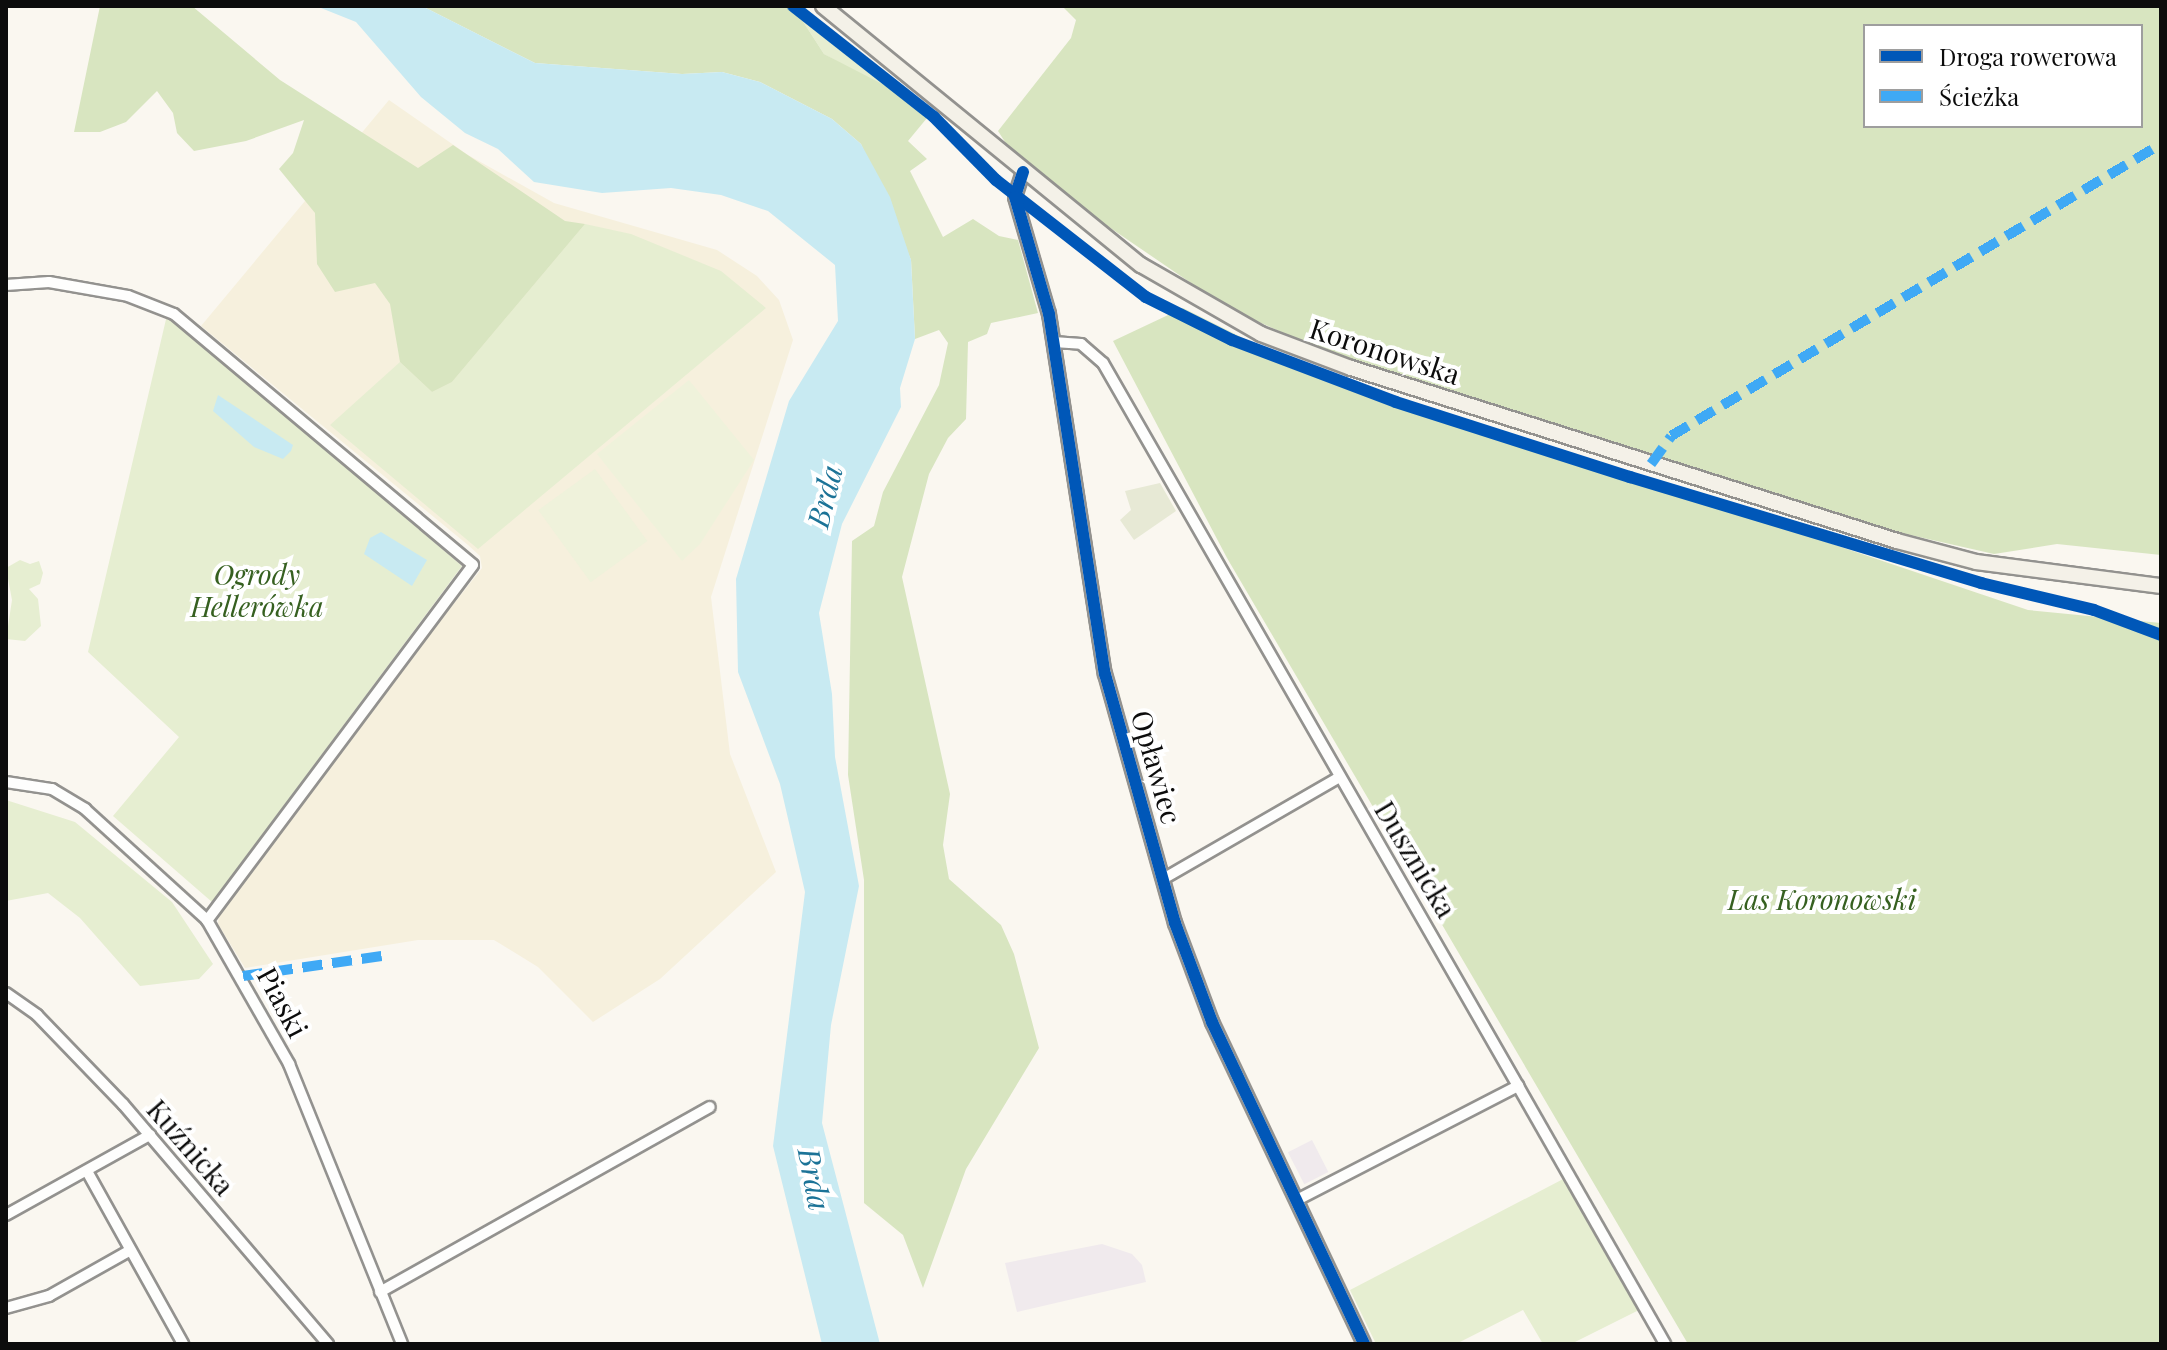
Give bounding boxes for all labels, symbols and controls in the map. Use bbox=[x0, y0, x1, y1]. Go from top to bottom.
legend bbox=[1863, 24, 2143, 128]
text: Droga rowerowa bbox=[1939, 40, 2117, 72]
text: Ścieżka bbox=[1939, 80, 2019, 112]
street label: Koronowska bbox=[1306, 311, 1464, 391]
water label: Brda bbox=[799, 461, 849, 531]
park label: Ogrody Hellerówka bbox=[190, 557, 324, 623]
street label: Opławiec bbox=[1125, 706, 1189, 828]
street label: Dusznicka bbox=[1368, 795, 1464, 923]
park label: Las Koronowski bbox=[1728, 882, 1916, 916]
street label: Piaski bbox=[251, 961, 315, 1043]
street label: Kuźnicka bbox=[140, 1092, 242, 1202]
water label: Brda bbox=[791, 1145, 839, 1213]

